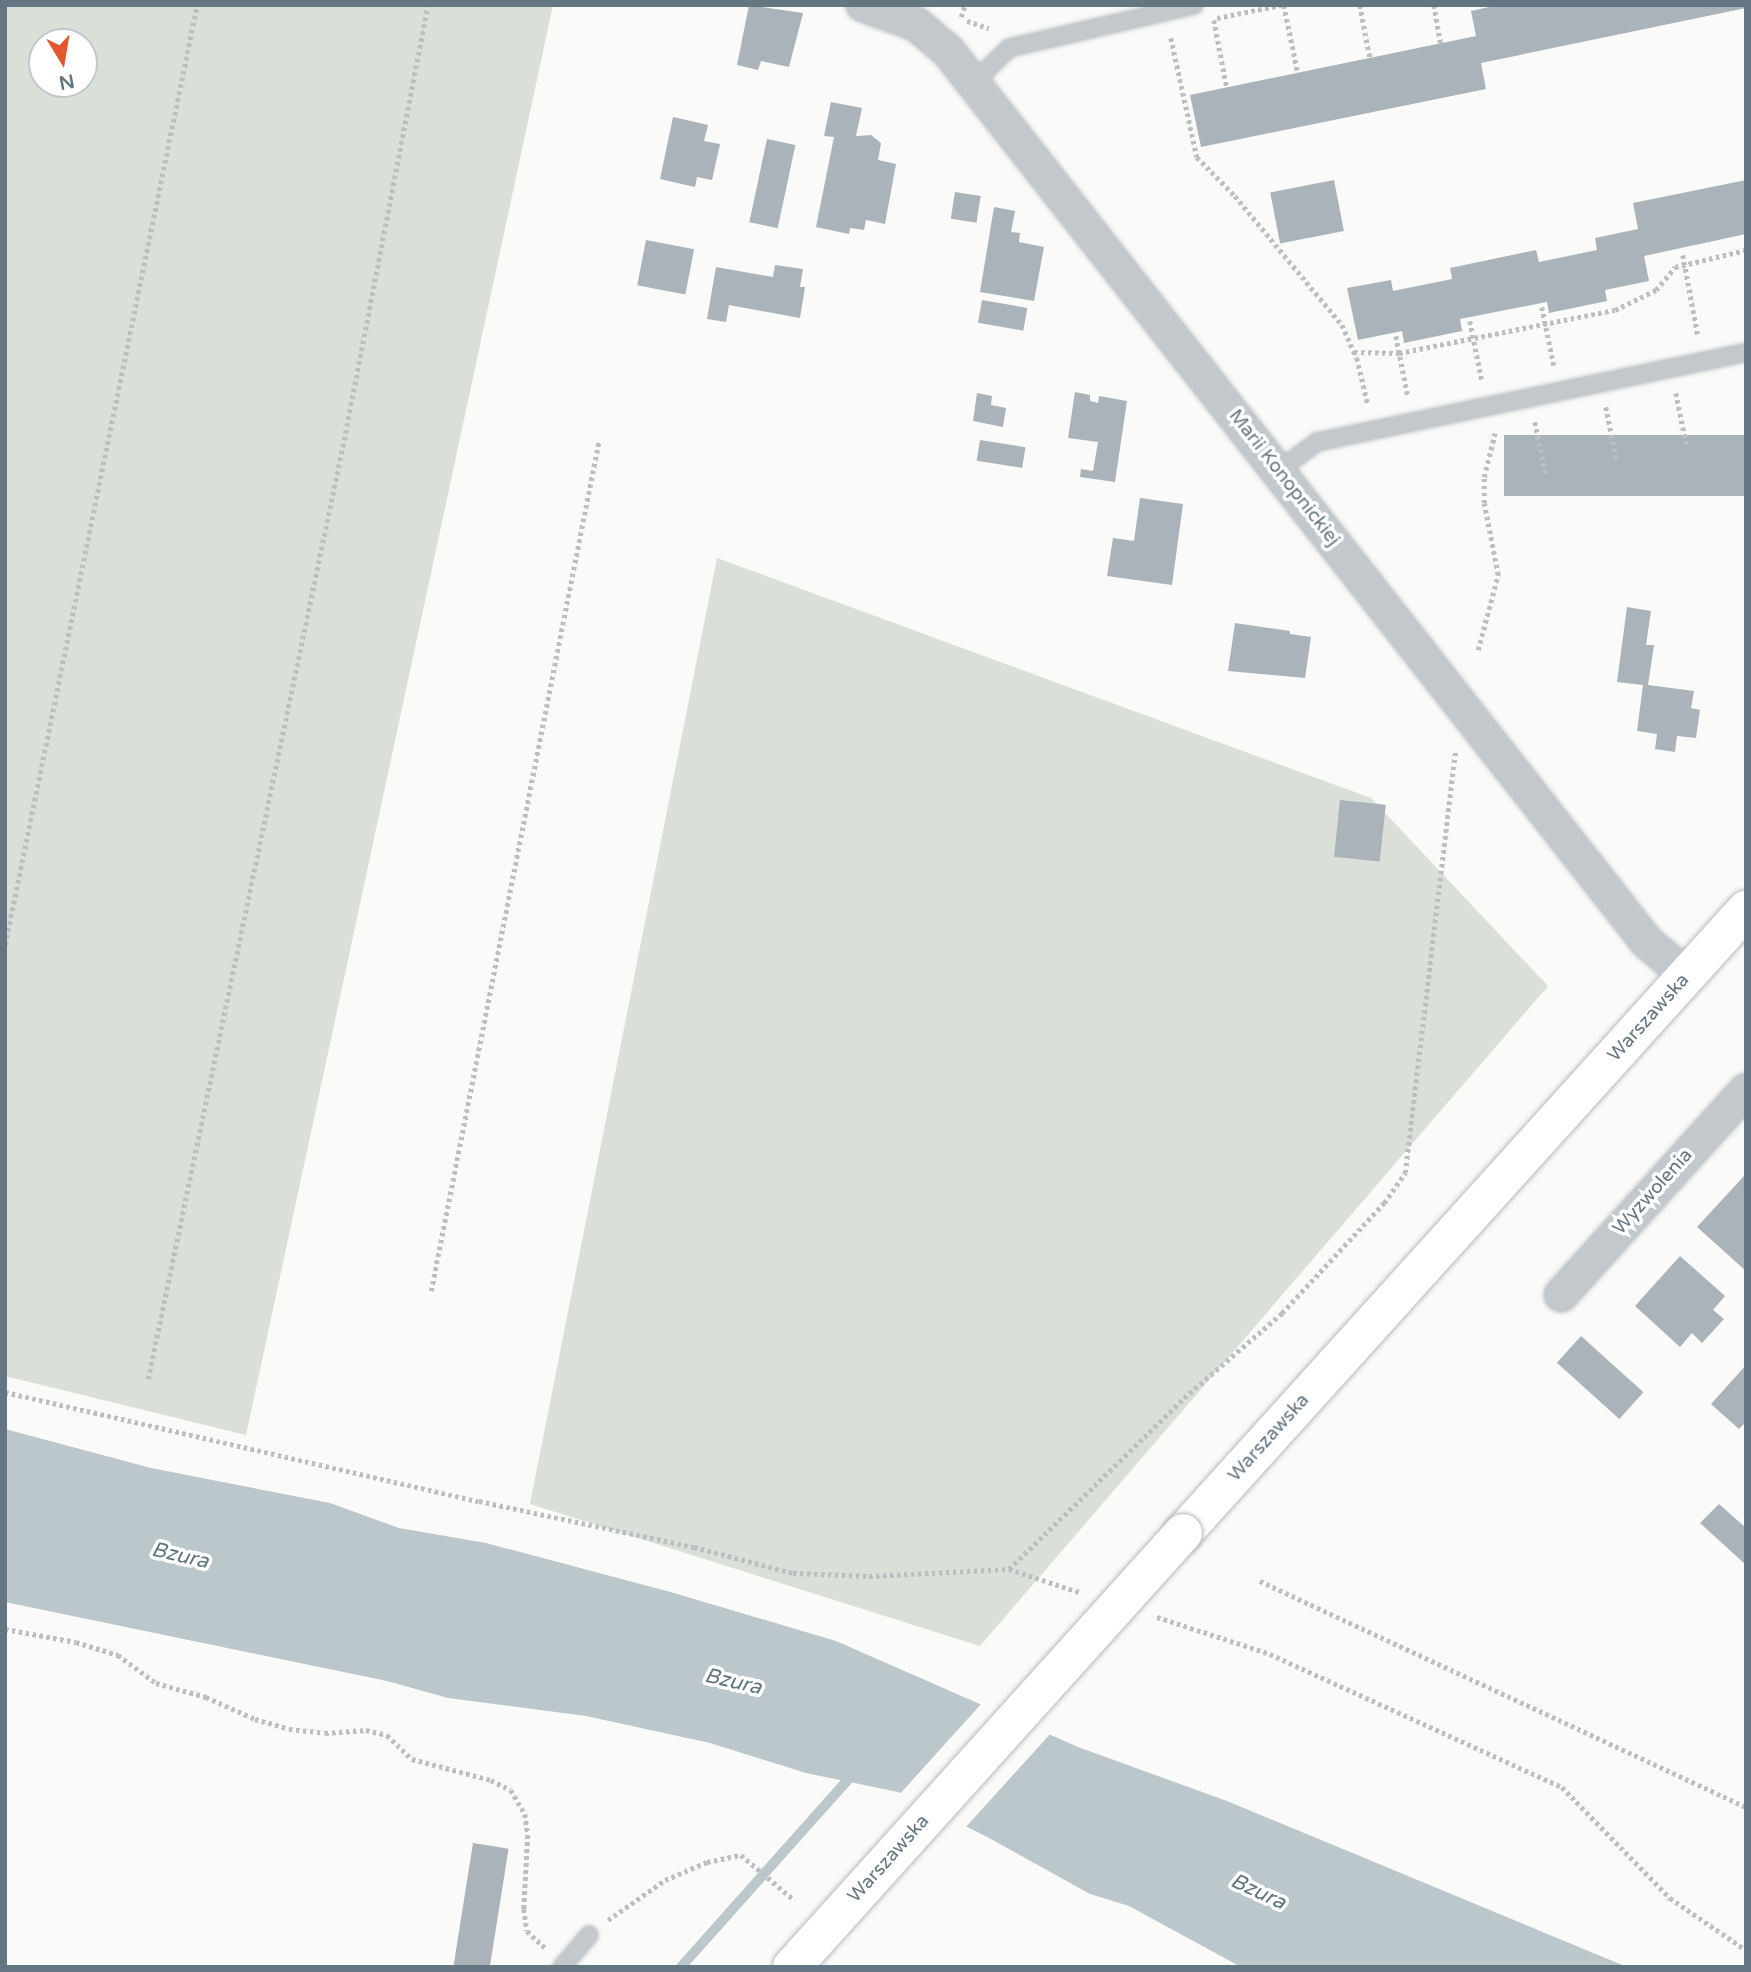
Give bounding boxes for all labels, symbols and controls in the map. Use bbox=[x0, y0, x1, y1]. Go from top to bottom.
north arrow bbox=[28, 28, 98, 98]
text: N bbox=[57, 69, 76, 94]
street label: Marii Konopnickiej bbox=[1224, 405, 1344, 551]
street label: Warszawska bbox=[1604, 969, 1694, 1067]
street label: Wyzwolenia bbox=[1609, 1144, 1697, 1240]
street label: Warszawska bbox=[1224, 1389, 1314, 1487]
water label: Bzura bbox=[149, 1537, 211, 1575]
water label: Bzura bbox=[702, 1663, 764, 1701]
street label: Warszawska bbox=[844, 1810, 934, 1908]
water label: Bzura bbox=[1227, 1868, 1289, 1916]

